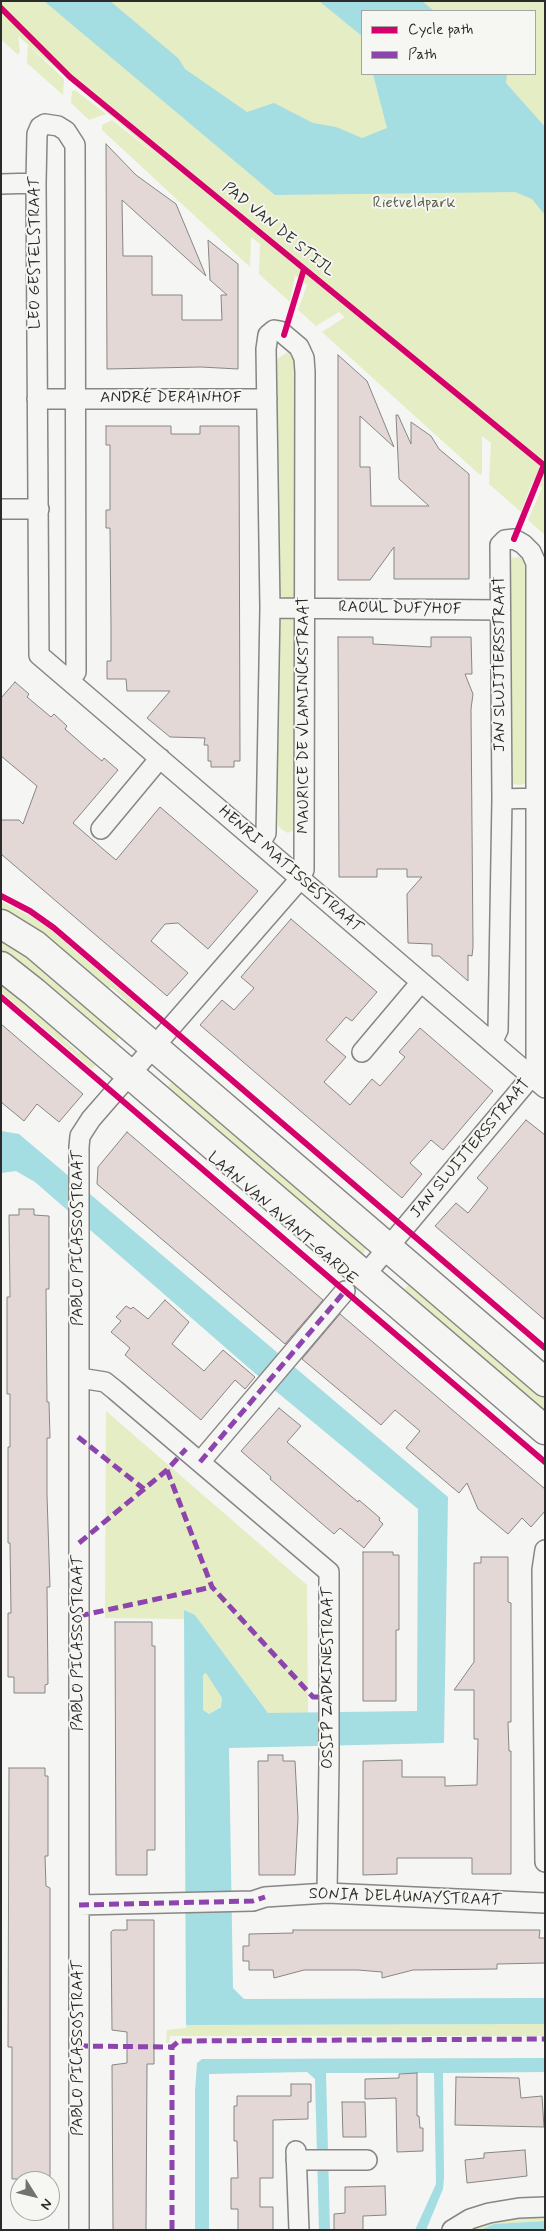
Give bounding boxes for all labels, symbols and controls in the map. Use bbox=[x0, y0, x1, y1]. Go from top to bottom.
legend bbox=[361, 10, 536, 75]
text: Cycle path bbox=[408, 20, 473, 40]
text: Path bbox=[408, 45, 437, 65]
street label: LEO GESTELSTRAAT bbox=[26, 177, 46, 329]
street label: PAD VAN DE STIJL bbox=[218, 179, 338, 281]
park label: Rietveldpark bbox=[373, 194, 455, 214]
street label: ANDRÉ DERAINHOF bbox=[100, 389, 242, 409]
street label: JAN SLUIJTERSSTRAAT bbox=[491, 576, 511, 752]
street label: MAURICE DE VLAMINCKSTRAAT bbox=[295, 596, 315, 834]
street label: RAOUL DUFYHOF bbox=[338, 598, 462, 620]
street label: HENRI MATISSESTRAAT bbox=[214, 802, 366, 938]
street label: JAN SLUIJTERSSTRAAT bbox=[407, 1075, 535, 1223]
street label: LAAN VAN AVANT-GARDE bbox=[203, 1148, 361, 1290]
street label: PABLO PICASSOSTRAAT bbox=[69, 1150, 89, 1326]
street label: PABLO PICASSOSTRAAT bbox=[69, 1555, 89, 1731]
street label: OSSIP ZADKINESTRAAT bbox=[319, 1587, 339, 1769]
street label: SONIA DELAUNAYSTRAAT bbox=[309, 1885, 501, 1911]
street label: PABLO PICASSOSTRAAT bbox=[69, 1960, 89, 2136]
north arrow bbox=[10, 2171, 60, 2221]
text: N bbox=[36, 2195, 56, 2213]

